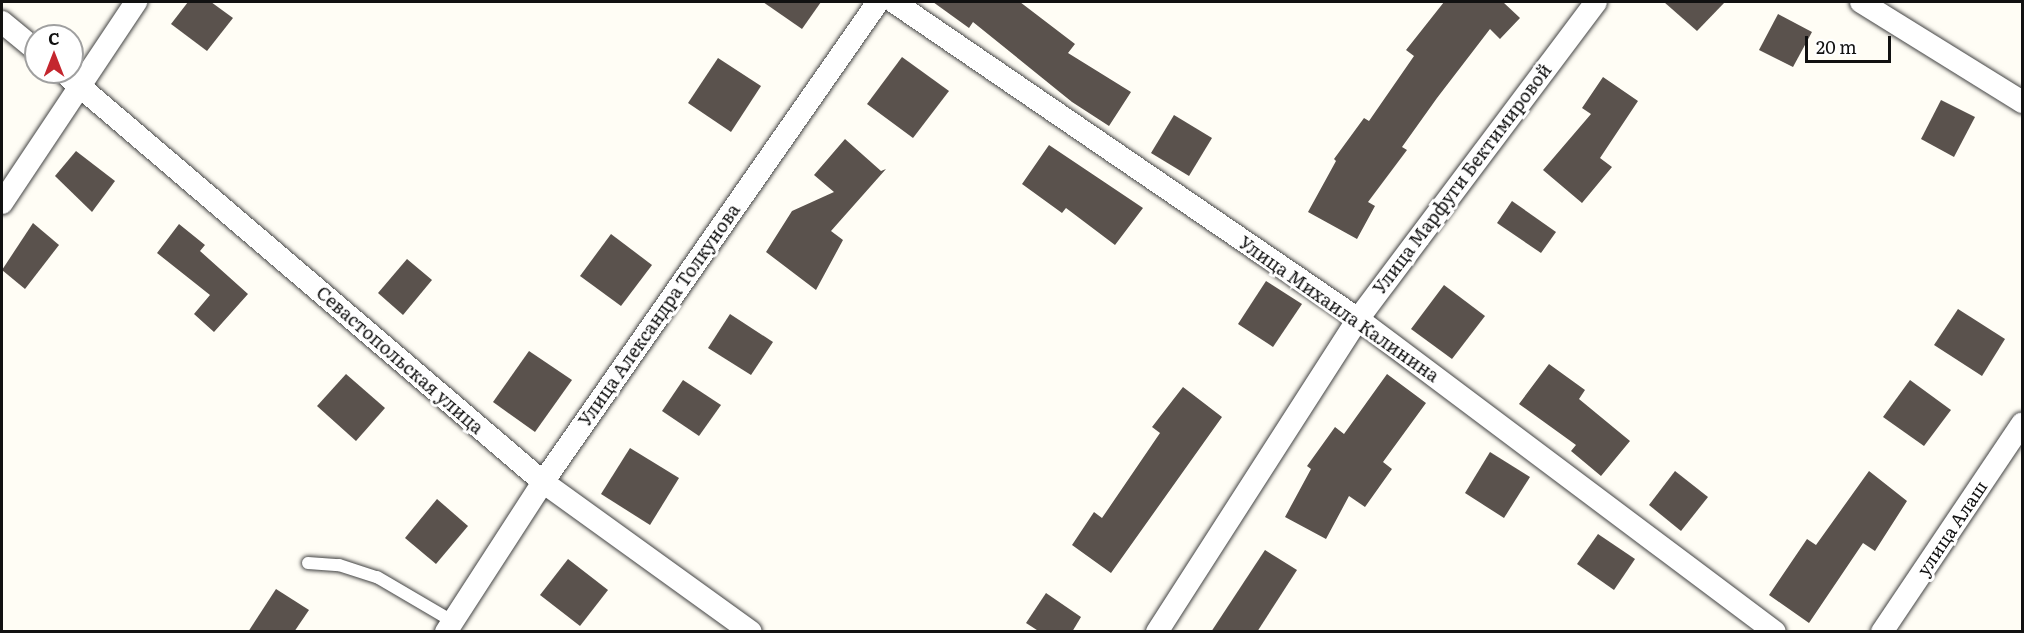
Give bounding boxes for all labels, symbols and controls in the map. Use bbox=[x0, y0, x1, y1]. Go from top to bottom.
north arrow bbox=[24, 24, 84, 84]
scale bar bbox=[1808, 24, 1894, 62]
text: С bbox=[48, 26, 60, 50]
text: 20 m bbox=[1816, 33, 1857, 60]
street label: Улица Марфуги Бектимировой bbox=[1368, 60, 1556, 298]
street label: Улица Александра Толкунова bbox=[574, 200, 744, 430]
street label: Улица Михаила Калинина bbox=[1235, 232, 1443, 386]
street label: Севастопольская улица bbox=[312, 282, 488, 438]
street label: улица Алаш bbox=[1912, 476, 1992, 580]

